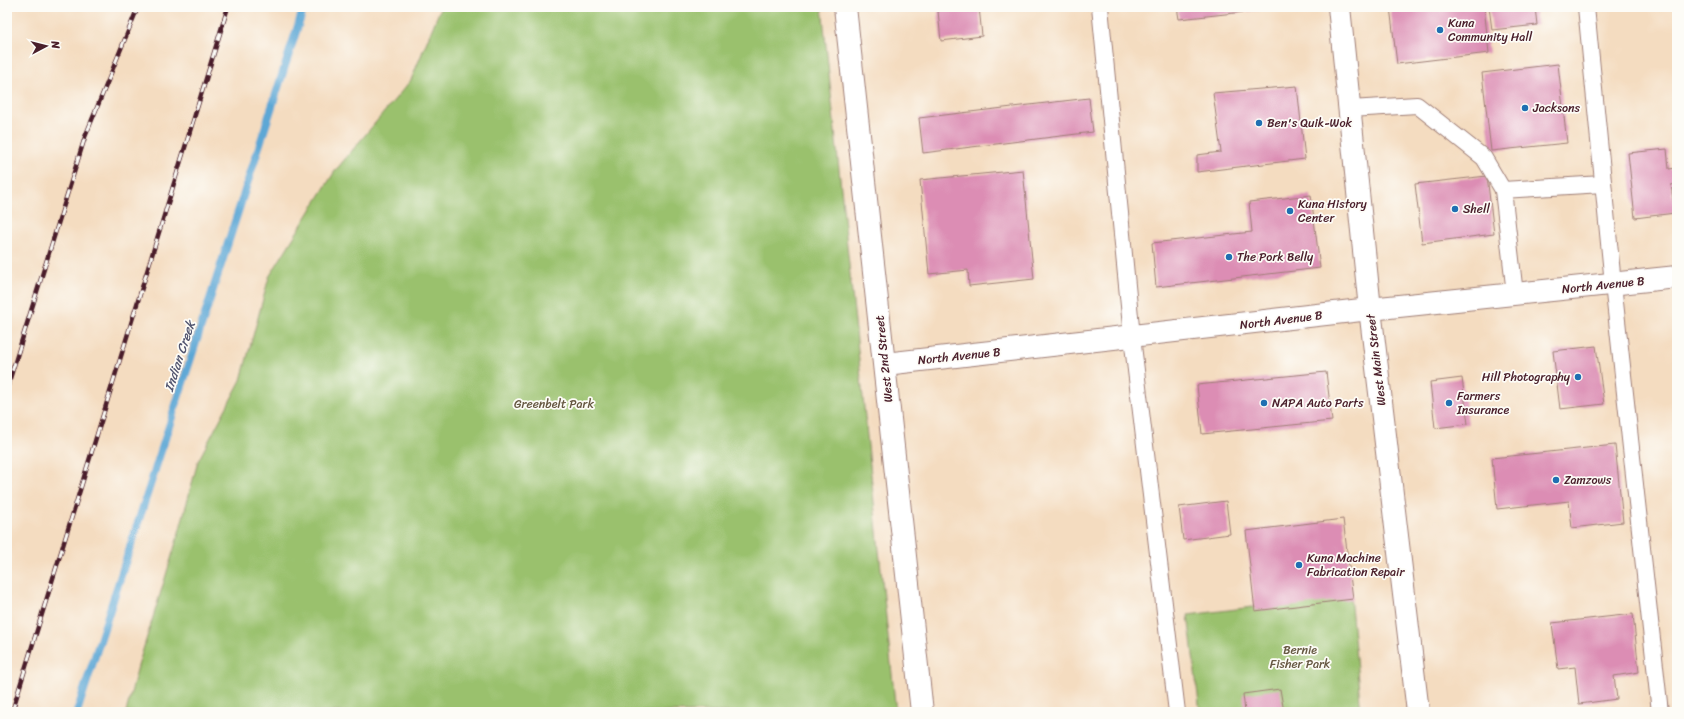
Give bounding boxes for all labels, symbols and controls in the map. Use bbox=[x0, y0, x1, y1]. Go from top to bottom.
place label: Kuna Community Hall bbox=[1448, 12, 1533, 48]
marker: Kuna Community Hall bbox=[1435, 25, 1445, 35]
north arrow bbox=[26, 26, 66, 66]
text: N bbox=[45, 39, 65, 50]
place label: Jacksons bbox=[1532, 97, 1580, 119]
marker: Jacksons bbox=[1520, 103, 1530, 113]
place label: Ben's Quik-Wok bbox=[1267, 112, 1352, 134]
marker: Ben's Quik-Wok bbox=[1254, 118, 1264, 128]
place label: Kuna History Center bbox=[1298, 193, 1368, 229]
place label: Shell bbox=[1463, 198, 1490, 220]
marker: Shell bbox=[1450, 204, 1460, 214]
marker: Kuna History Center bbox=[1285, 206, 1295, 216]
place label: The Pork Belly bbox=[1237, 246, 1314, 268]
marker: The Pork Belly bbox=[1224, 252, 1234, 262]
street label: North Avenue B bbox=[1561, 270, 1646, 300]
street label: North Avenue B bbox=[1238, 304, 1324, 336]
street label: West Main Street bbox=[1359, 312, 1393, 407]
street label: West 2nd Street bbox=[868, 314, 900, 404]
water label: Indian Creek bbox=[157, 316, 202, 395]
street label: North Avenue B bbox=[917, 341, 1002, 371]
place label: Hill Photography bbox=[1482, 366, 1571, 388]
marker: Hill Photography bbox=[1573, 372, 1583, 382]
place label: Farmers Insurance bbox=[1456, 385, 1510, 421]
place label: NAPA Auto Parts bbox=[1272, 392, 1364, 414]
park label: Greenbelt Park bbox=[514, 393, 595, 415]
marker: NAPA Auto Parts bbox=[1259, 398, 1269, 408]
marker: Farmers Insurance bbox=[1444, 398, 1454, 408]
place label: Zamzows bbox=[1564, 469, 1612, 491]
marker: Zamzows bbox=[1551, 475, 1561, 485]
place label: Kuna Machine Fabrication Repair bbox=[1307, 547, 1405, 583]
marker: Kuna Machine Fabrication Repair bbox=[1294, 560, 1304, 570]
park label: Bernie Fisher Park bbox=[1270, 639, 1331, 675]

